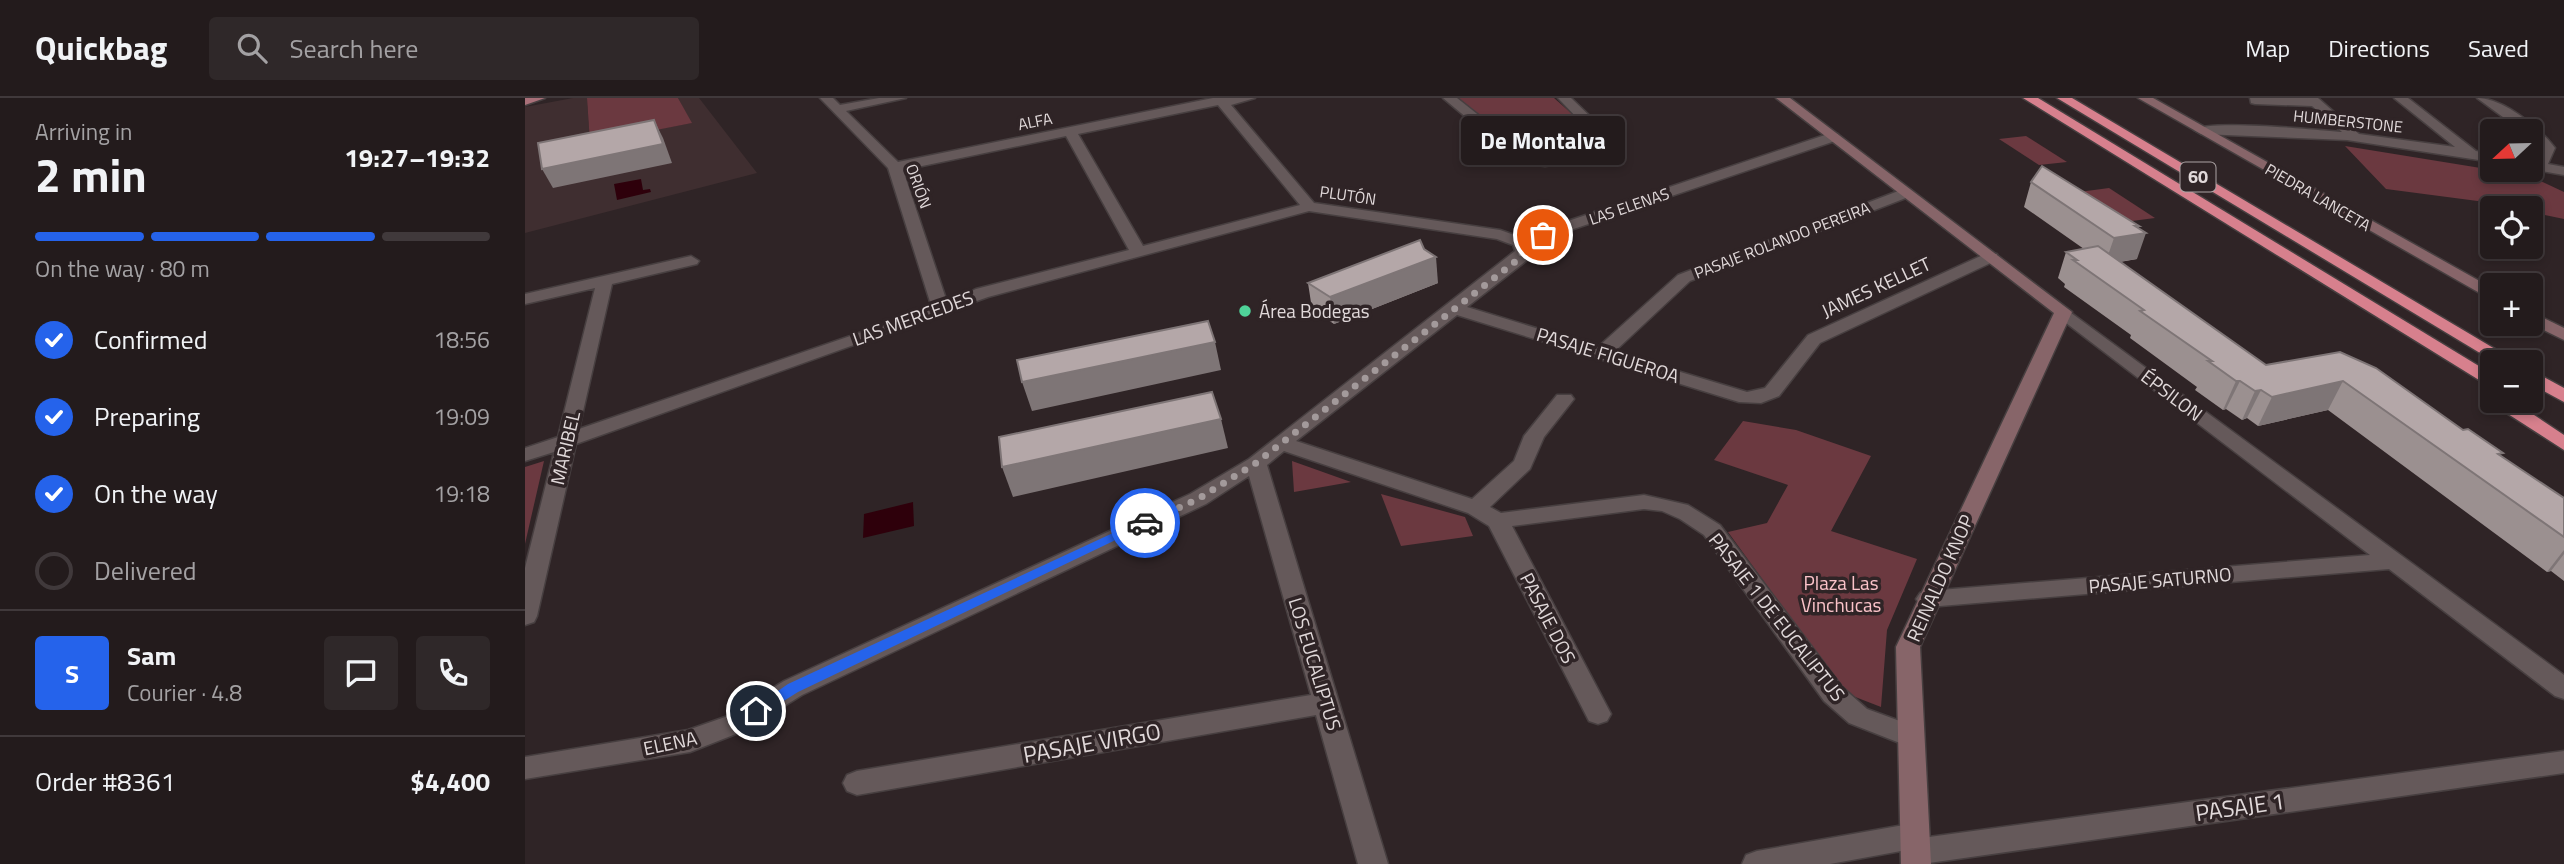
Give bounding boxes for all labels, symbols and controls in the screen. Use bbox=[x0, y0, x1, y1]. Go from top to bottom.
search box bbox=[209, 17, 699, 80]
text: Quickbag bbox=[35, 23, 167, 73]
icon: search bbox=[233, 29, 271, 67]
text: Search here bbox=[289, 29, 418, 68]
text: Map bbox=[2245, 30, 2290, 66]
text: Directions bbox=[2328, 30, 2430, 66]
text: Saved bbox=[2468, 30, 2529, 66]
street label: HUMBERSTONE bbox=[2292, 103, 2404, 139]
street label: ALFA bbox=[1016, 106, 1055, 136]
text: Arriving in bbox=[35, 114, 132, 149]
callout: De Montalva bbox=[1461, 116, 1625, 165]
north arrow bbox=[2480, 119, 2543, 182]
map controls bbox=[2480, 119, 2543, 413]
text: De Montalva bbox=[1480, 123, 1606, 158]
text: 19:27–19:32 bbox=[344, 138, 490, 177]
text: 2 min bbox=[35, 140, 147, 210]
street label: PIEDRA LANCETA bbox=[2261, 157, 2376, 237]
street label: ORIÓN bbox=[900, 160, 938, 212]
road number: 60 bbox=[2181, 162, 2215, 192]
street label: PLUTÓN bbox=[1318, 179, 1378, 211]
street label: LAS ELENAS bbox=[1586, 181, 1672, 231]
street label: PASAJE ROLANDO PEREIRA bbox=[1691, 195, 1874, 285]
button: locate bbox=[2480, 196, 2543, 259]
pin bbox=[1513, 205, 1573, 265]
icon: bag bbox=[1524, 216, 1562, 254]
street label: JAMES KELLET bbox=[1816, 249, 1935, 325]
text: On the way · 80 m bbox=[35, 251, 210, 286]
button: + bbox=[2480, 273, 2543, 336]
street label: LAS MERCEDES bbox=[848, 282, 977, 353]
place label: Área Bodegas bbox=[1259, 296, 1370, 325]
marker: Área Bodegas bbox=[1237, 303, 1253, 319]
street label: PASAJE FIGUEROA bbox=[1533, 319, 1683, 390]
text: Confirmed bbox=[94, 320, 208, 359]
icon: check bbox=[35, 321, 73, 359]
text: 18:56 bbox=[433, 322, 490, 357]
button: − bbox=[2480, 350, 2543, 413]
street label: ÉPSILON bbox=[2135, 362, 2209, 428]
text: Preparing bbox=[94, 397, 200, 436]
icon: check bbox=[35, 398, 73, 436]
text: 19:09 bbox=[433, 399, 490, 434]
street label: MARIBEL bbox=[542, 408, 587, 488]
text: On the way bbox=[94, 474, 218, 513]
icon: check bbox=[35, 475, 73, 513]
text: 19:18 bbox=[433, 476, 490, 511]
courier bbox=[1110, 488, 1180, 558]
icon: car bbox=[1126, 504, 1164, 542]
street label: REINALDO KNOP bbox=[1899, 510, 1981, 646]
street label: PASAJE 1 DE EUCALIPTUS bbox=[1702, 526, 1853, 707]
text: Delivered bbox=[94, 551, 197, 590]
street label: PASAJE SATURNO bbox=[2087, 559, 2233, 600]
street label: PASAJE DOS bbox=[1513, 567, 1584, 668]
park label: Plaza Las Vinchucas bbox=[1801, 568, 1881, 619]
street label: LOS EUCALIPTUS bbox=[1281, 594, 1349, 734]
text: Sam bbox=[127, 636, 176, 675]
button: chat bbox=[324, 636, 398, 710]
button: phone bbox=[416, 636, 490, 710]
text: S bbox=[65, 654, 79, 693]
text: Courier · 4.8 bbox=[127, 675, 242, 710]
pin bbox=[726, 681, 786, 741]
icon: home bbox=[737, 692, 775, 730]
street label: PASAJE VIRGO bbox=[1020, 713, 1164, 772]
street label: ELENA bbox=[640, 723, 699, 762]
text: Order #8361 bbox=[35, 762, 175, 801]
text: $4,400 bbox=[410, 762, 490, 801]
street label: PASAJE 1 bbox=[2193, 783, 2287, 830]

